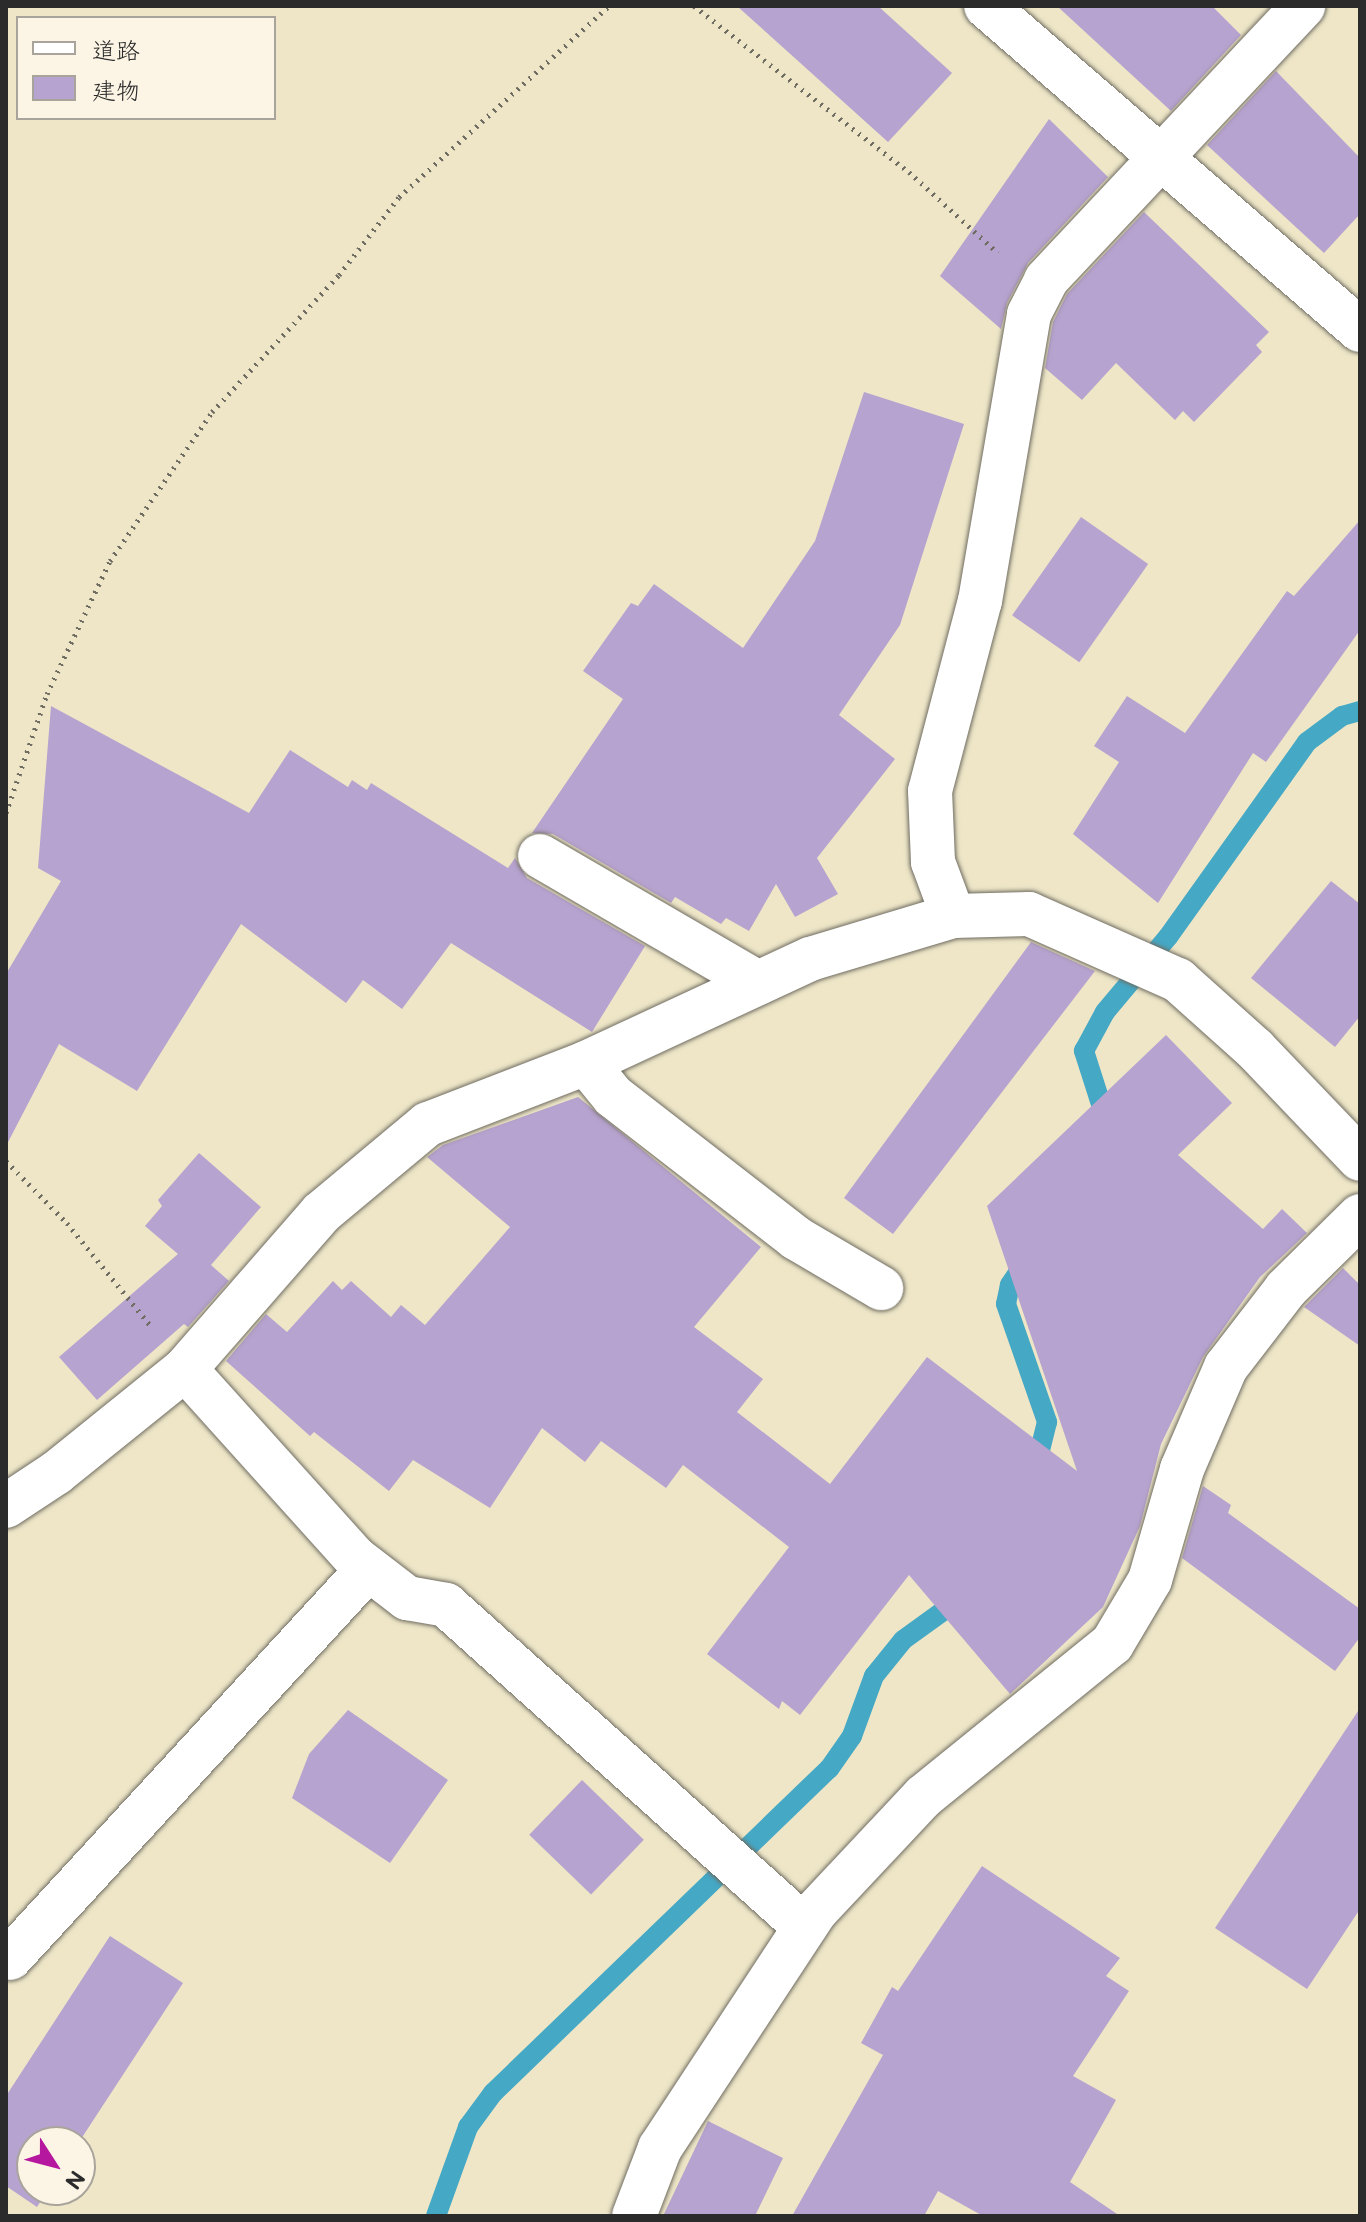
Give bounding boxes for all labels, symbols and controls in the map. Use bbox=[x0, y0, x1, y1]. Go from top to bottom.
legend bbox=[16, 16, 276, 120]
text: 道路 bbox=[92, 37, 140, 66]
text: 建物 bbox=[92, 77, 140, 106]
north arrow bbox=[16, 2126, 96, 2206]
text: N bbox=[58, 2165, 90, 2194]

